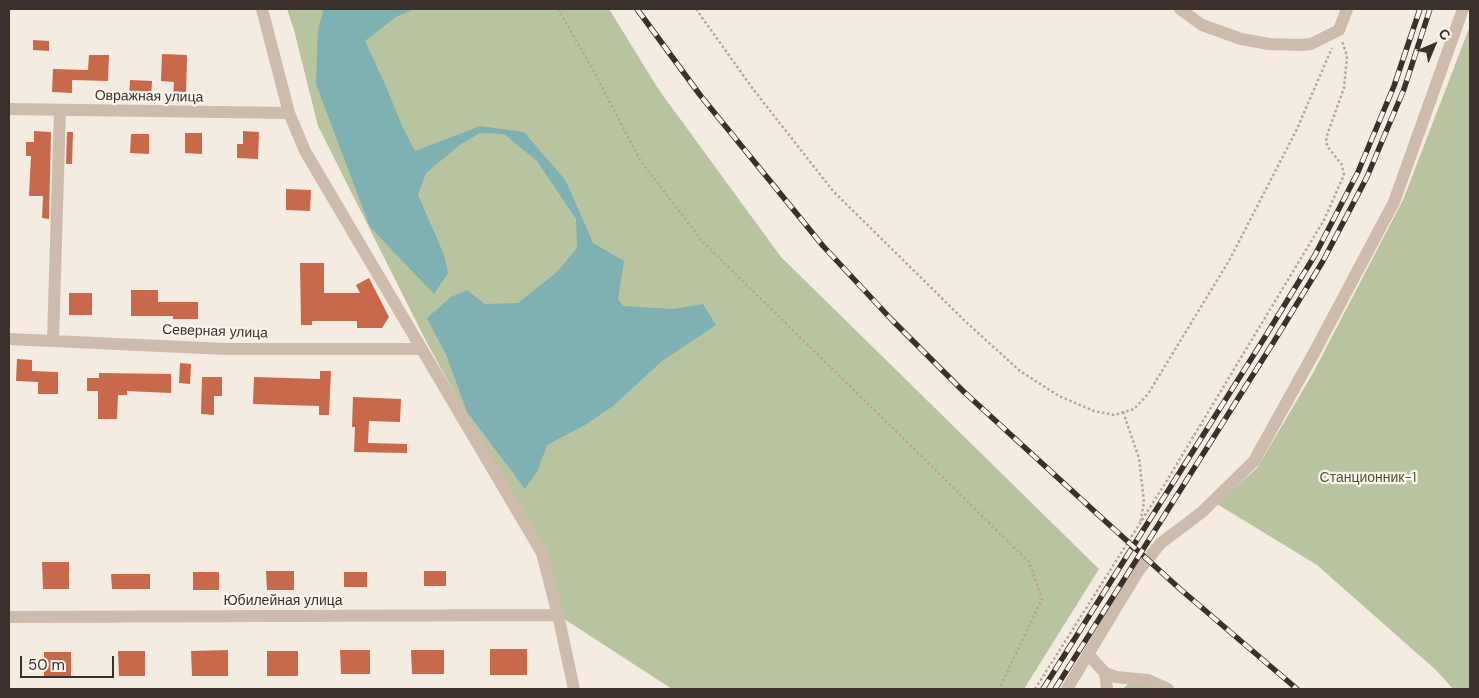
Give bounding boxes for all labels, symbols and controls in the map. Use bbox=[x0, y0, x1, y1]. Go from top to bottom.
north arrow bbox=[1409, 20, 1459, 70]
text: С bbox=[1435, 24, 1455, 44]
street label: Овражная улица bbox=[95, 88, 203, 106]
street label: Северная улица bbox=[162, 322, 268, 342]
park label: Станционник-1 bbox=[1320, 470, 1416, 486]
street label: Юбилейная улица bbox=[223, 593, 343, 609]
scale bar bbox=[22, 646, 116, 678]
text: 50 m bbox=[28, 655, 65, 675]

